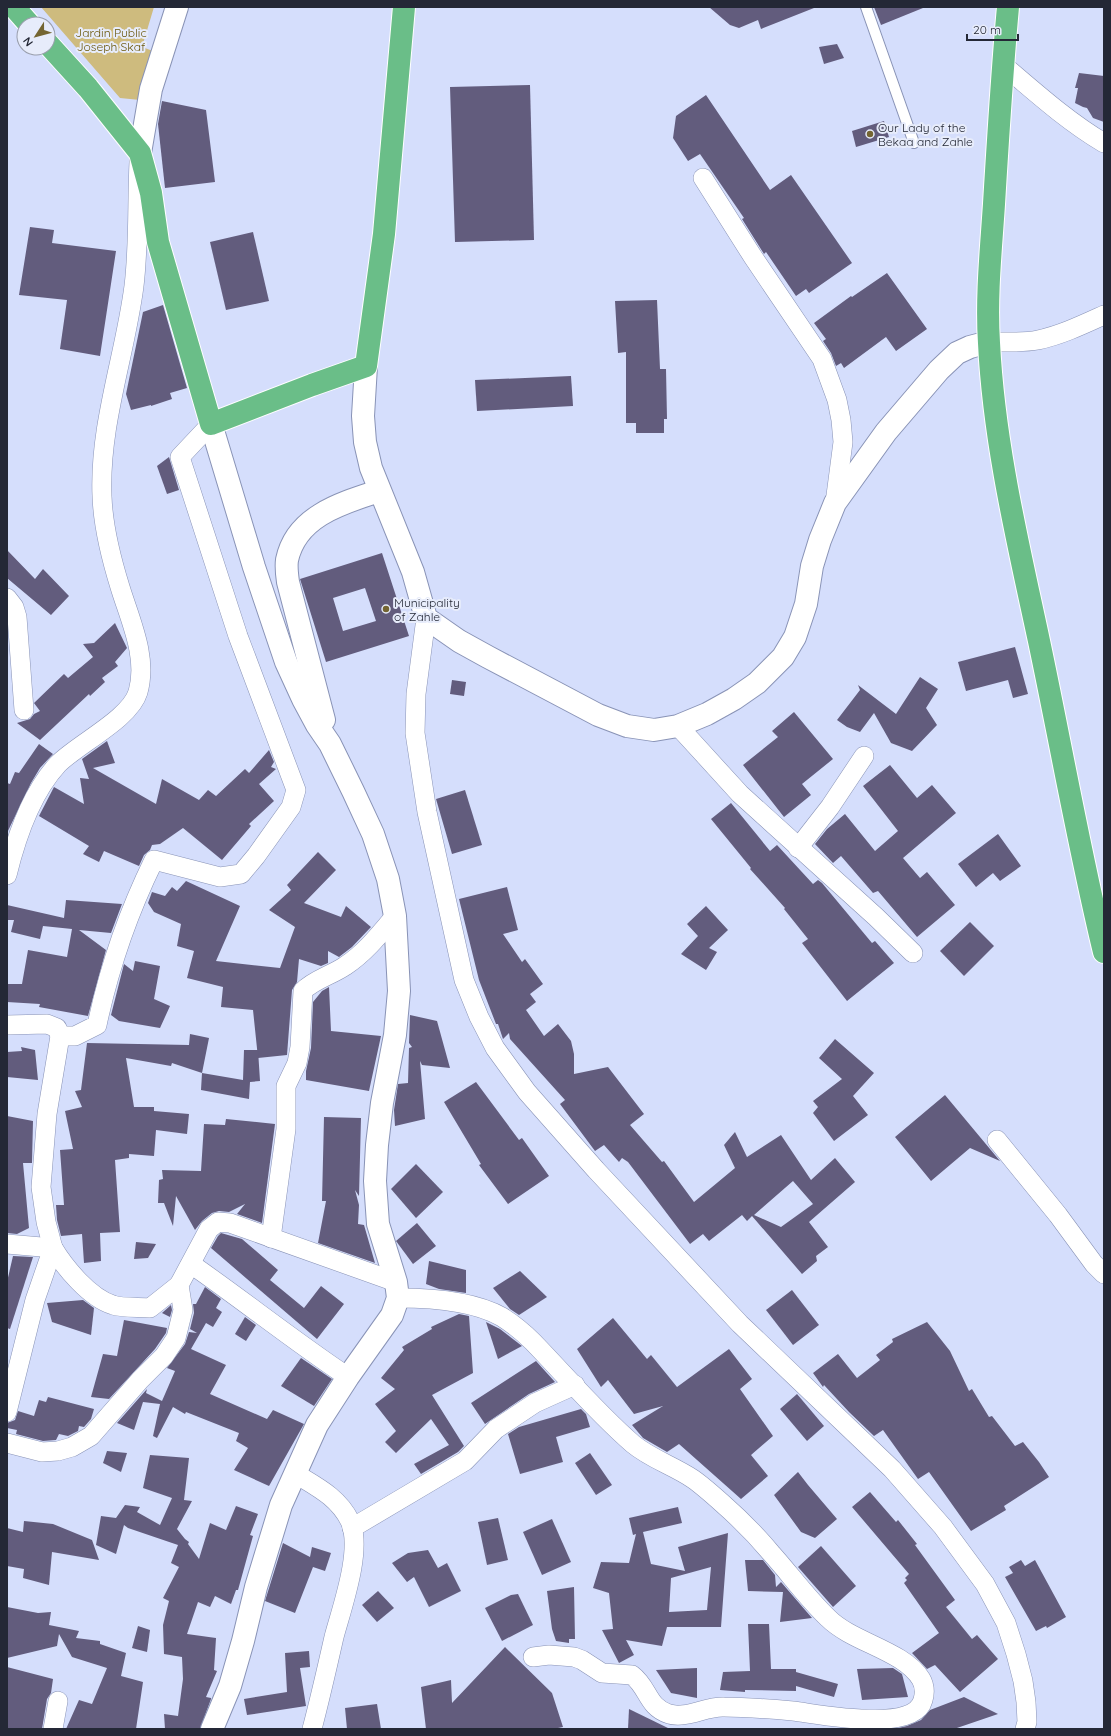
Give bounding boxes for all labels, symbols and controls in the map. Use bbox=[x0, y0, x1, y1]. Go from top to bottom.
north arrow bbox=[16, 16, 56, 56]
scale bar bbox=[967, 16, 1018, 42]
text: 20 m bbox=[973, 22, 1001, 37]
park label: Jardin Public Joseph Skaf bbox=[75, 25, 147, 54]
text: N bbox=[20, 34, 36, 49]
place label: Our Lady of the Bekaa and Zahle bbox=[878, 120, 973, 149]
marker: Our Lady of the Bekaa and Zahle bbox=[865, 129, 875, 139]
place label: Municipality of Zahle bbox=[394, 595, 460, 624]
marker: Municipality of Zahle bbox=[381, 604, 391, 614]

